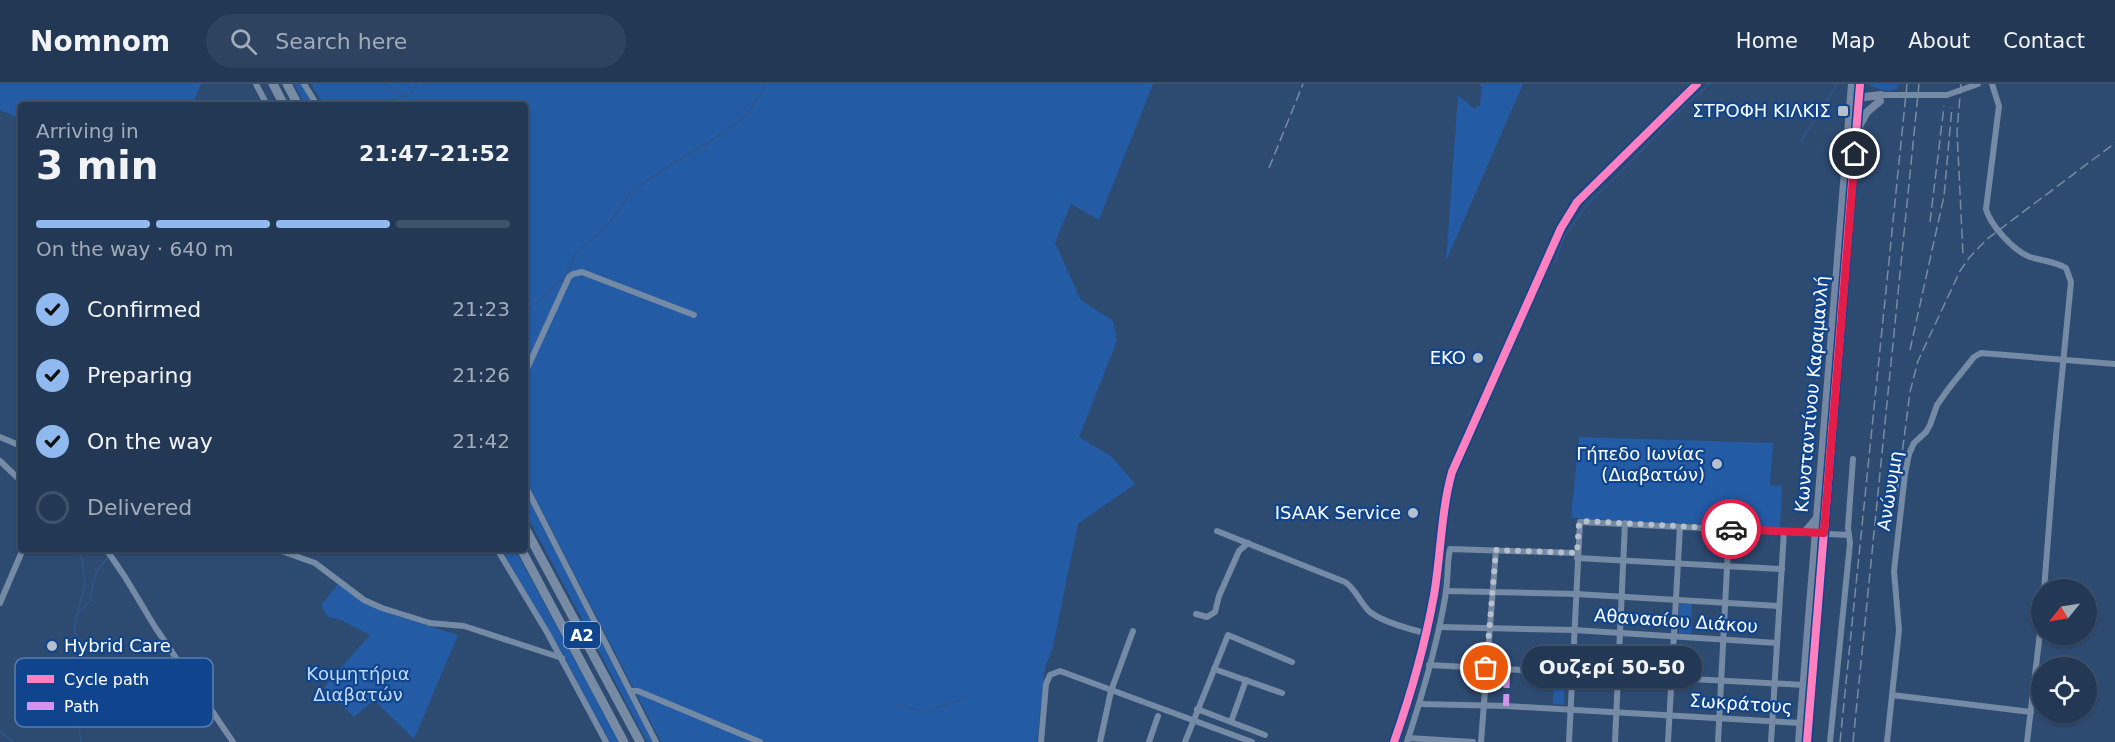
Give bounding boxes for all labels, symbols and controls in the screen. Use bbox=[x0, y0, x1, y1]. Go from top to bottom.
search box bbox=[206, 14, 626, 68]
text: Nomnom bbox=[30, 25, 170, 58]
icon: search bbox=[227, 25, 260, 58]
text: Search here bbox=[275, 29, 407, 54]
text: Home bbox=[1736, 29, 1798, 53]
text: Map bbox=[1831, 29, 1875, 53]
text: About bbox=[1908, 29, 1970, 53]
text: Contact bbox=[2003, 29, 2085, 53]
place label: ΣΤΡΟΦΗ ΚΙΛΚΙΣ bbox=[1692, 100, 1831, 121]
marker: ΣΤΡΟΦΗ ΚΙΛΚΙΣ bbox=[1836, 104, 1850, 118]
text: Arriving in bbox=[36, 119, 139, 143]
pin bbox=[1829, 128, 1880, 179]
icon: home bbox=[1838, 137, 1871, 170]
text: 21:47–21:52 bbox=[359, 141, 510, 166]
text: 3 min bbox=[36, 143, 158, 188]
text: On the way · 640 m bbox=[36, 237, 234, 261]
street label: Κωνσταντίνου Καραμανλή bbox=[1791, 275, 1832, 513]
icon: check bbox=[36, 293, 69, 326]
text: Confirmed bbox=[87, 297, 201, 322]
text: 21:23 bbox=[452, 297, 510, 321]
place label: EKO bbox=[1430, 347, 1466, 368]
marker: EKO bbox=[1471, 351, 1485, 365]
icon: check bbox=[36, 359, 69, 392]
text: Preparing bbox=[87, 363, 193, 388]
text: 21:26 bbox=[452, 363, 510, 387]
icon: check bbox=[36, 425, 69, 458]
text: On the way bbox=[87, 429, 213, 454]
text: 21:42 bbox=[452, 429, 510, 453]
place label: Γήπεδο Ιωνίας (Διαβατών) bbox=[1576, 443, 1705, 485]
street label: Ανώνυμη bbox=[1873, 449, 1906, 532]
marker: Γήπεδο Ιωνίας (Διαβατών) bbox=[1710, 457, 1724, 471]
text: Delivered bbox=[87, 495, 192, 520]
courier bbox=[1701, 499, 1761, 559]
place label: ISAAK Service bbox=[1275, 502, 1401, 523]
marker: ISAAK Service bbox=[1406, 506, 1420, 520]
icon: car bbox=[1715, 513, 1748, 546]
north arrow bbox=[2031, 579, 2097, 645]
map controls bbox=[2031, 579, 2097, 723]
street label: Αθανασίου Διάκου bbox=[1593, 604, 1759, 637]
road number: Α2 bbox=[564, 622, 600, 648]
place label: Hybrid Care bbox=[64, 635, 171, 656]
marker: Hybrid Care bbox=[45, 639, 59, 653]
pin bbox=[1460, 642, 1511, 693]
callout: Ουζερί 50-50 bbox=[1522, 647, 1702, 689]
icon: bag bbox=[1469, 651, 1502, 684]
text: Ουζερί 50-50 bbox=[1539, 655, 1685, 679]
button: locate bbox=[2031, 657, 2097, 723]
legend bbox=[15, 658, 213, 727]
park label: Κοιμητήρια Διαβατών bbox=[306, 663, 410, 705]
text: Cycle path bbox=[64, 670, 149, 689]
street label: Σωκράτους bbox=[1689, 689, 1793, 718]
text: Path bbox=[64, 697, 99, 716]

